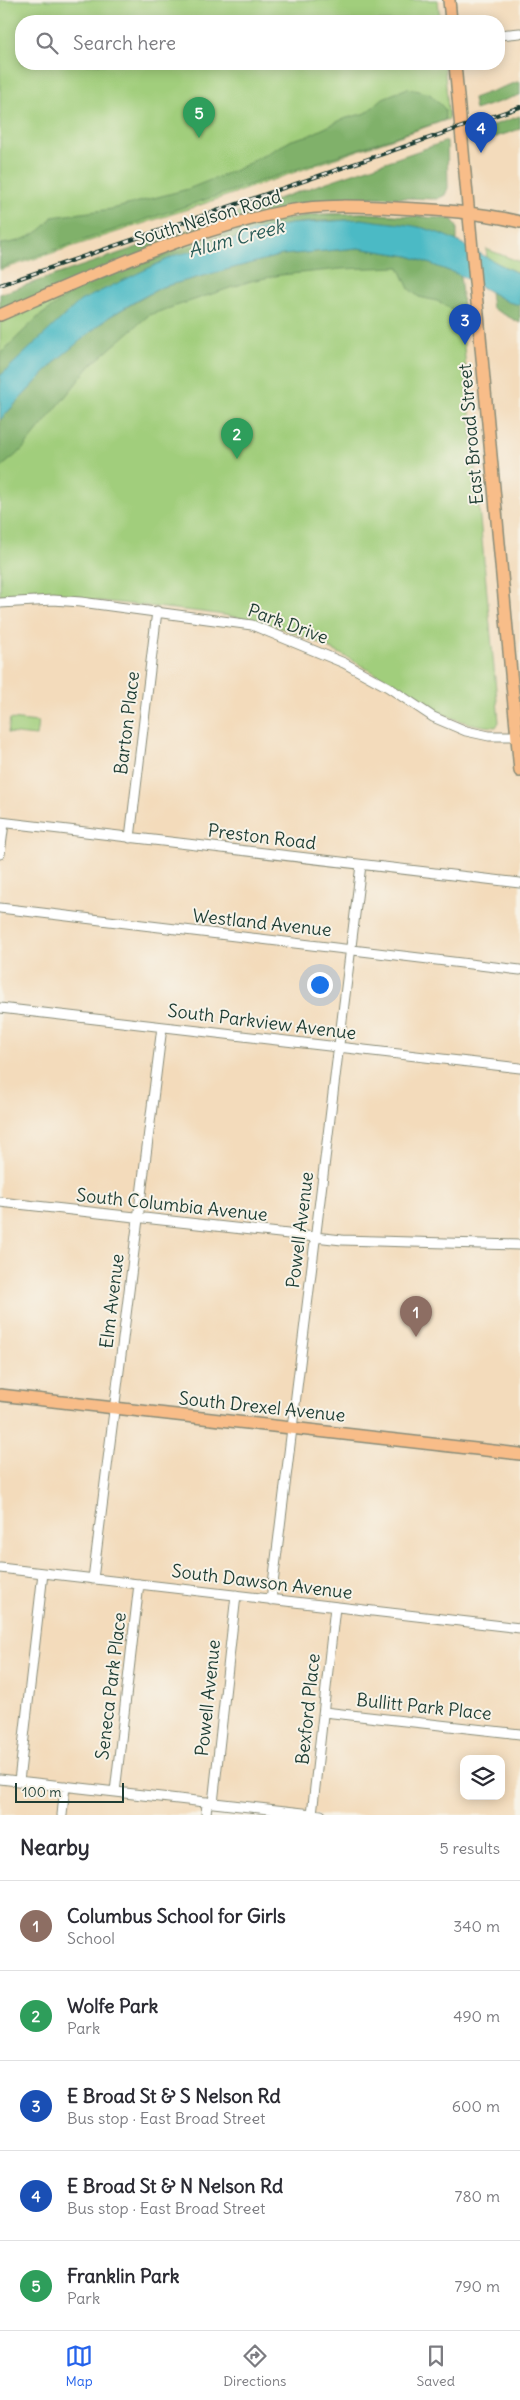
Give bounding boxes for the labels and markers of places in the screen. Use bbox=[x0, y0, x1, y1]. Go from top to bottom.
pin: 5 bbox=[183, 97, 215, 138]
pin: 4 bbox=[465, 112, 497, 153]
pin: 3 bbox=[449, 304, 481, 345]
pin: 2 bbox=[221, 418, 253, 459]
pin: 1 bbox=[400, 1296, 432, 1337]

